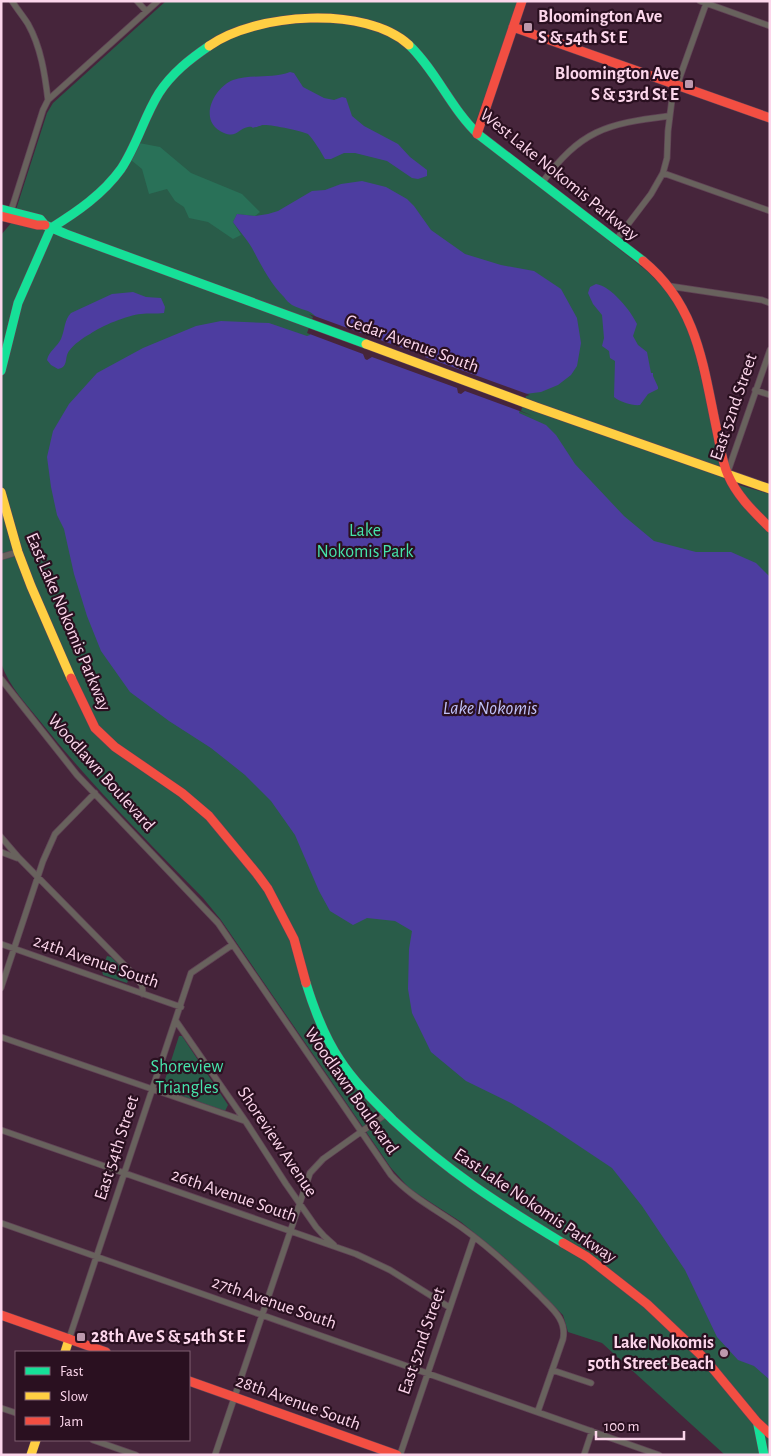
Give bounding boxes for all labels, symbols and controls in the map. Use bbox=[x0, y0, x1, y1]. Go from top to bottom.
place label: Bloomington Ave S & 54th St E bbox=[538, 8, 662, 47]
marker: Bloomington Ave S & 54th St E bbox=[522, 21, 534, 33]
place label: Bloomington Ave S & 53rd St E bbox=[555, 65, 679, 104]
marker: Bloomington Ave S & 53rd St E bbox=[683, 78, 695, 90]
street label: West Lake Nokomis Parkway bbox=[476, 106, 642, 245]
street label: Cedar Avenue South bbox=[343, 312, 481, 376]
street label: East 52nd Street bbox=[707, 351, 761, 463]
park label: Lake Nokomis Park bbox=[317, 522, 414, 561]
street label: East Lake Nokomis Parkway bbox=[22, 530, 114, 714]
water label: Lake Nokomis bbox=[443, 699, 537, 718]
street label: Woodlawn Boulevard bbox=[44, 711, 158, 835]
street label: 24th Avenue South bbox=[31, 932, 161, 992]
street label: Woodlawn Boulevard bbox=[301, 1024, 401, 1158]
park label: Shoreview Triangles bbox=[151, 1058, 223, 1097]
street label: Shoreview Avenue bbox=[234, 1084, 320, 1200]
street label: East 54th Street bbox=[92, 1093, 142, 1202]
street label: East Lake Nokomis Parkway bbox=[451, 1145, 620, 1267]
street label: 26th Avenue South bbox=[169, 1166, 299, 1226]
street label: 27th Avenue South bbox=[209, 1273, 339, 1333]
street label: East 52nd Street bbox=[395, 1285, 449, 1397]
place label: 28th Ave S & 54th St E bbox=[91, 1328, 245, 1346]
marker: 28th Ave S & 54th St E bbox=[75, 1331, 87, 1343]
place label: Lake Nokomis 50th Street Beach bbox=[587, 1334, 714, 1373]
marker: Lake Nokomis 50th Street Beach bbox=[718, 1347, 730, 1359]
legend bbox=[15, 1351, 190, 1441]
text: Fast bbox=[60, 1364, 84, 1379]
street label: 28th Avenue South bbox=[233, 1372, 363, 1434]
text: Slow bbox=[60, 1389, 88, 1404]
scale bar bbox=[596, 1408, 684, 1440]
text: Jam bbox=[60, 1414, 83, 1429]
text: 100 m bbox=[604, 1419, 639, 1434]

